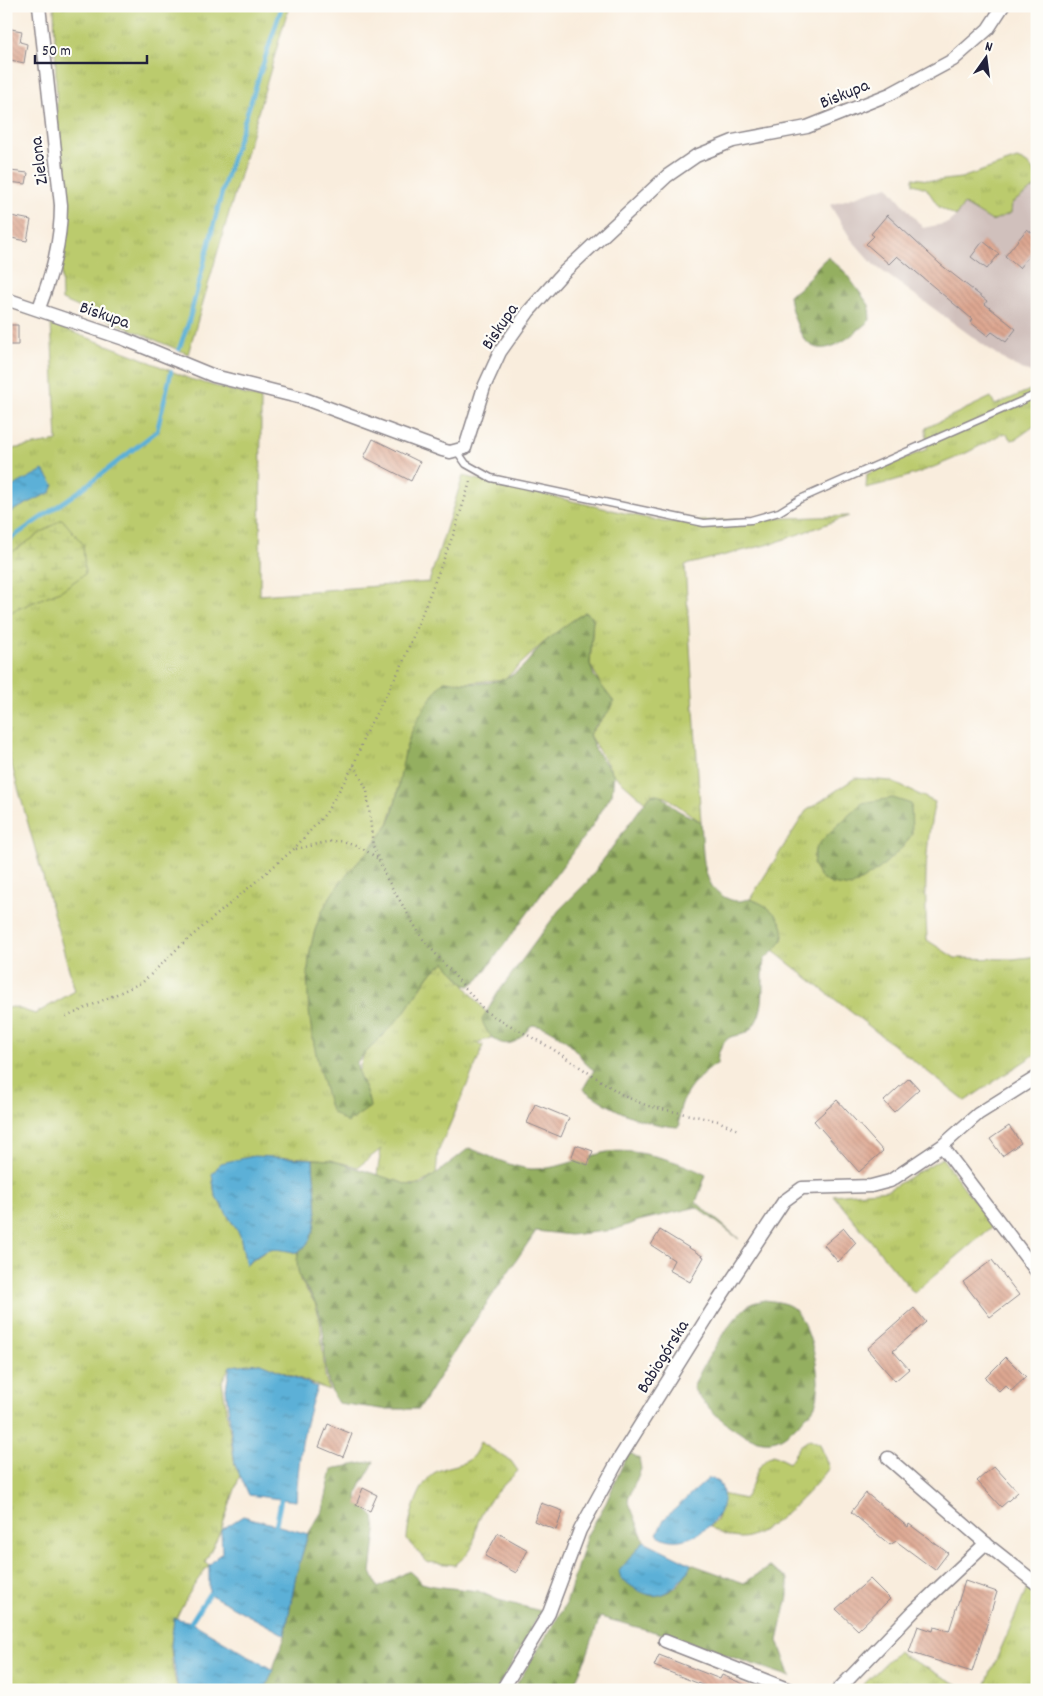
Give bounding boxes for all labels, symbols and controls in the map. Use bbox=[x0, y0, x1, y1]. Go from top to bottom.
scale bar bbox=[35, 32, 148, 64]
north arrow bbox=[960, 32, 1010, 82]
text: N bbox=[983, 37, 995, 58]
text: 50 m bbox=[42, 41, 71, 63]
street label: Biskupa bbox=[816, 74, 874, 117]
street label: Zielona bbox=[25, 135, 56, 186]
street label: Biskupa bbox=[76, 296, 133, 337]
street label: Biskupa bbox=[476, 299, 526, 356]
street label: Babiogórska bbox=[632, 1315, 697, 1399]

